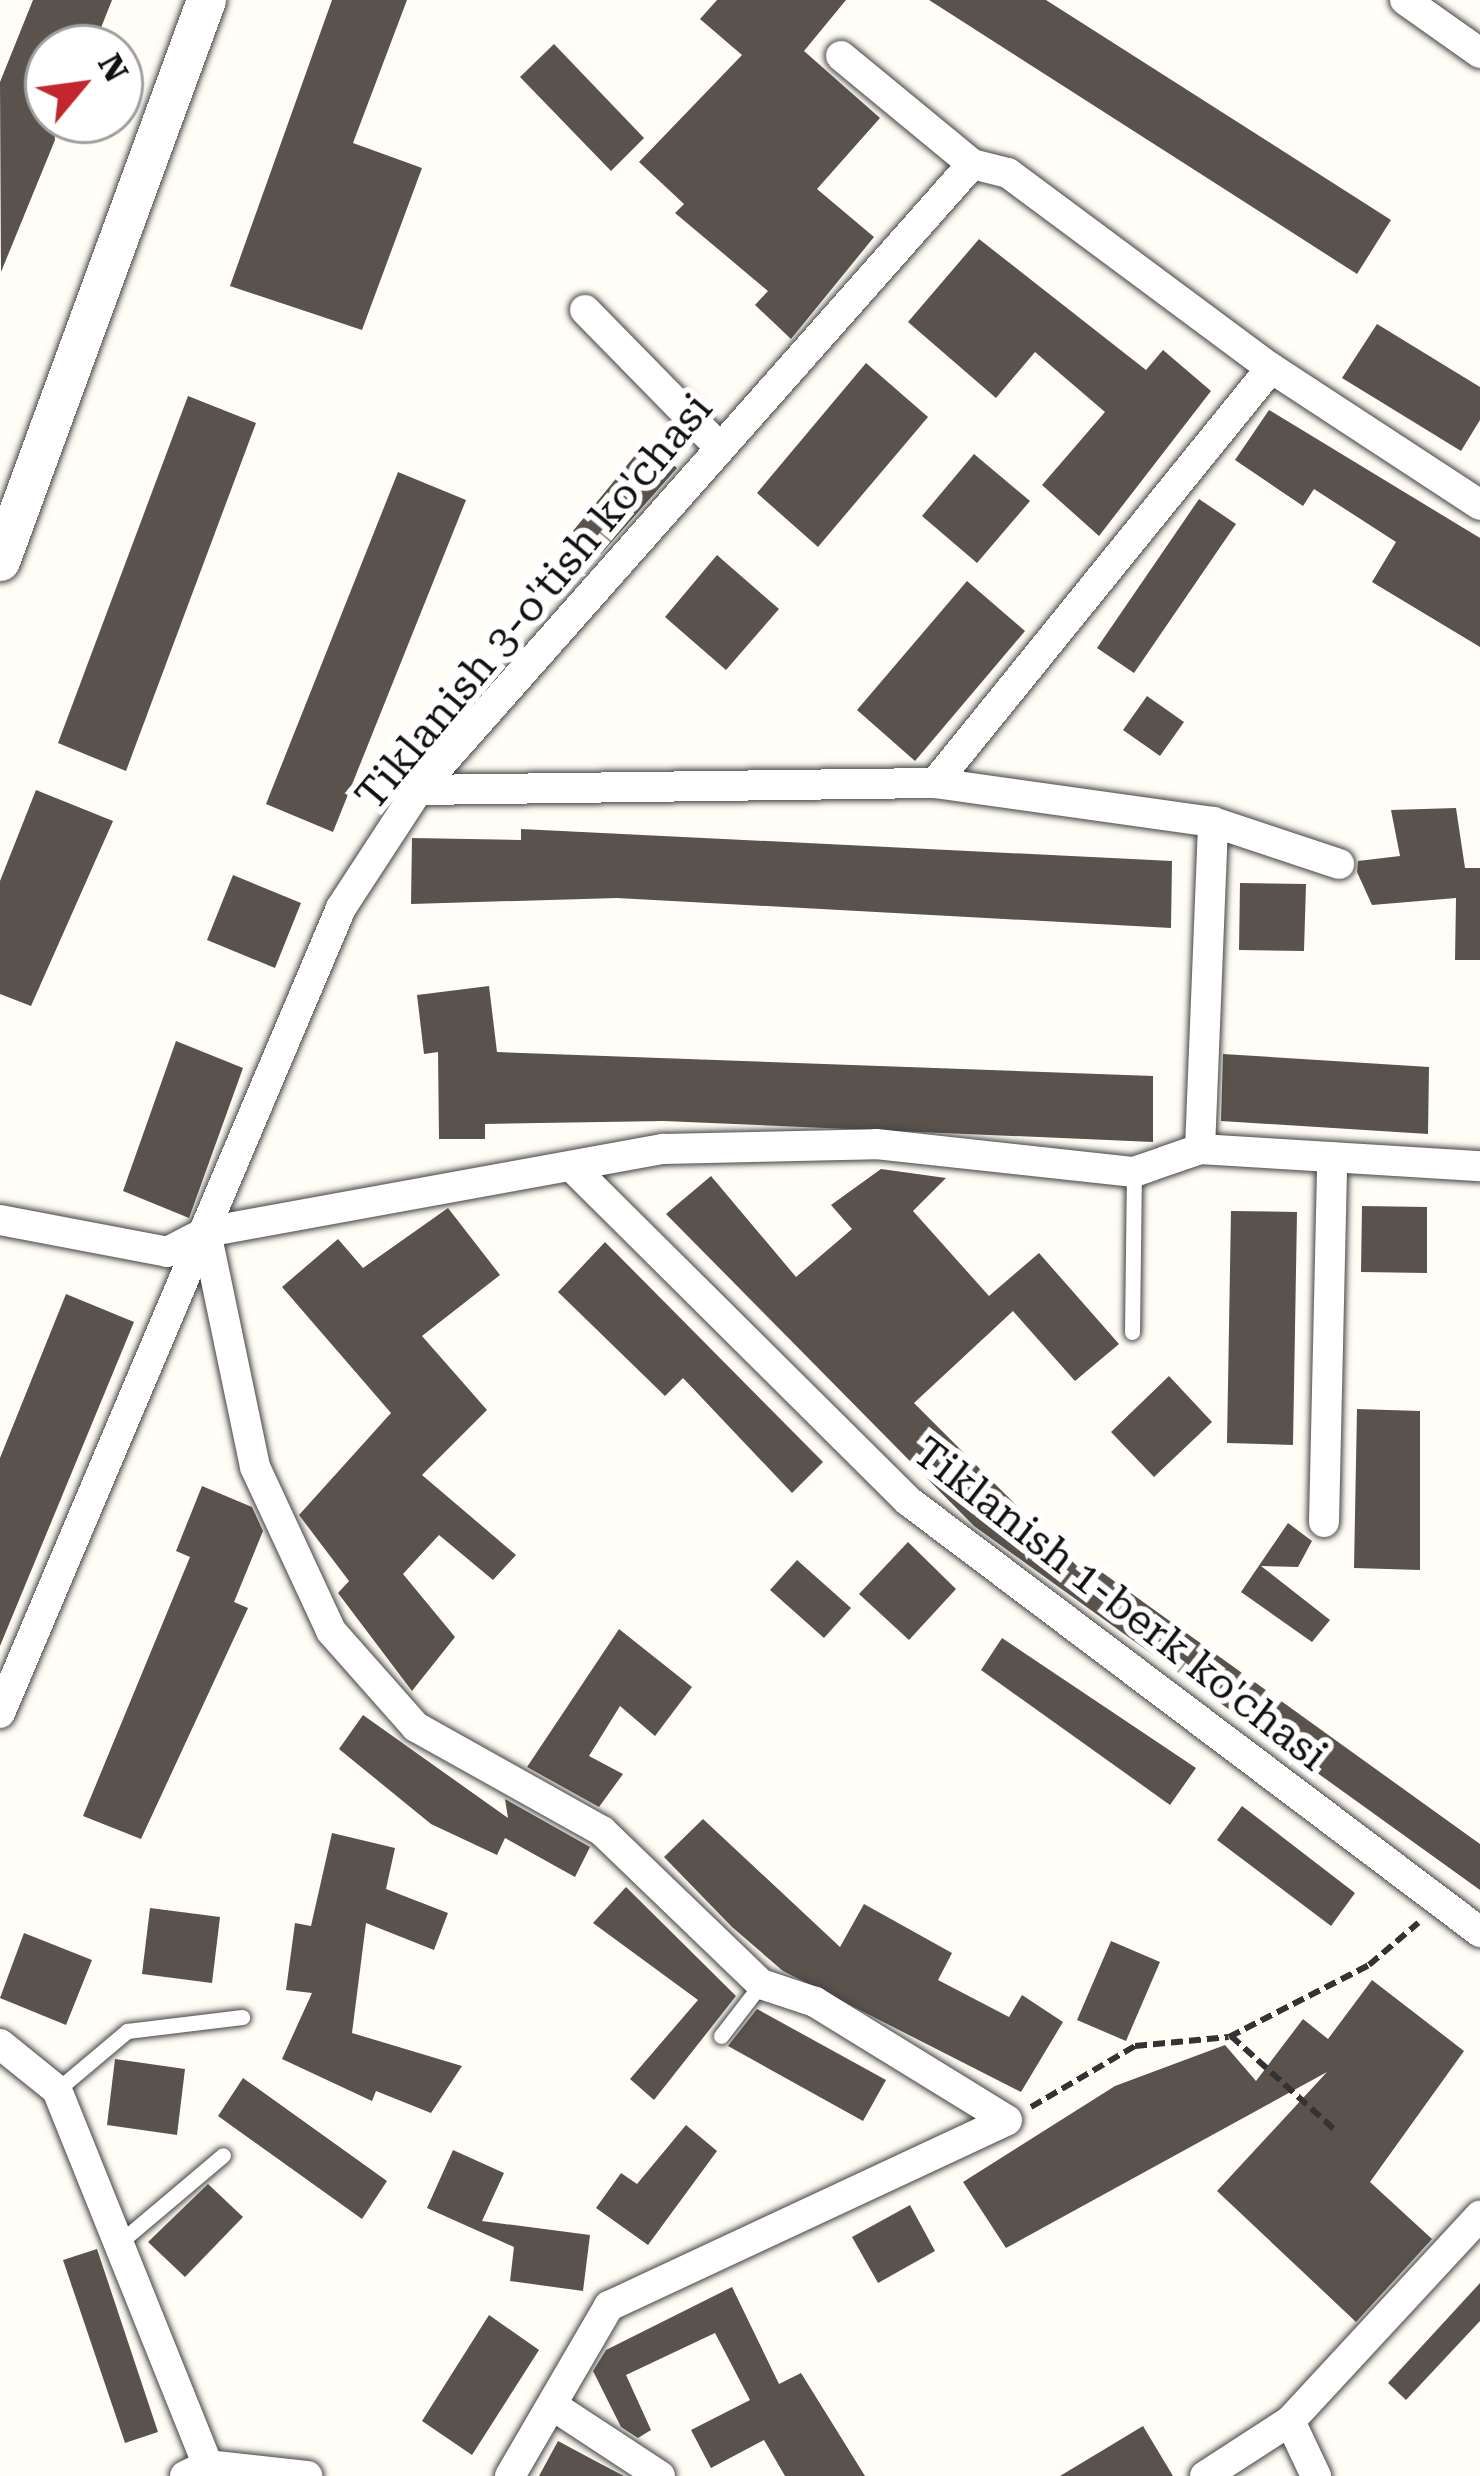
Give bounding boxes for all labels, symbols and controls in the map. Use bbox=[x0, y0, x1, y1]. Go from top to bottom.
north arrow bbox=[24, 24, 144, 144]
text: N bbox=[90, 47, 137, 88]
street label: Tiklanish 3-o'tish ko'chasi bbox=[345, 384, 723, 820]
street label: Tiklanish 1-berk ko'chasi bbox=[903, 1427, 1337, 1781]

